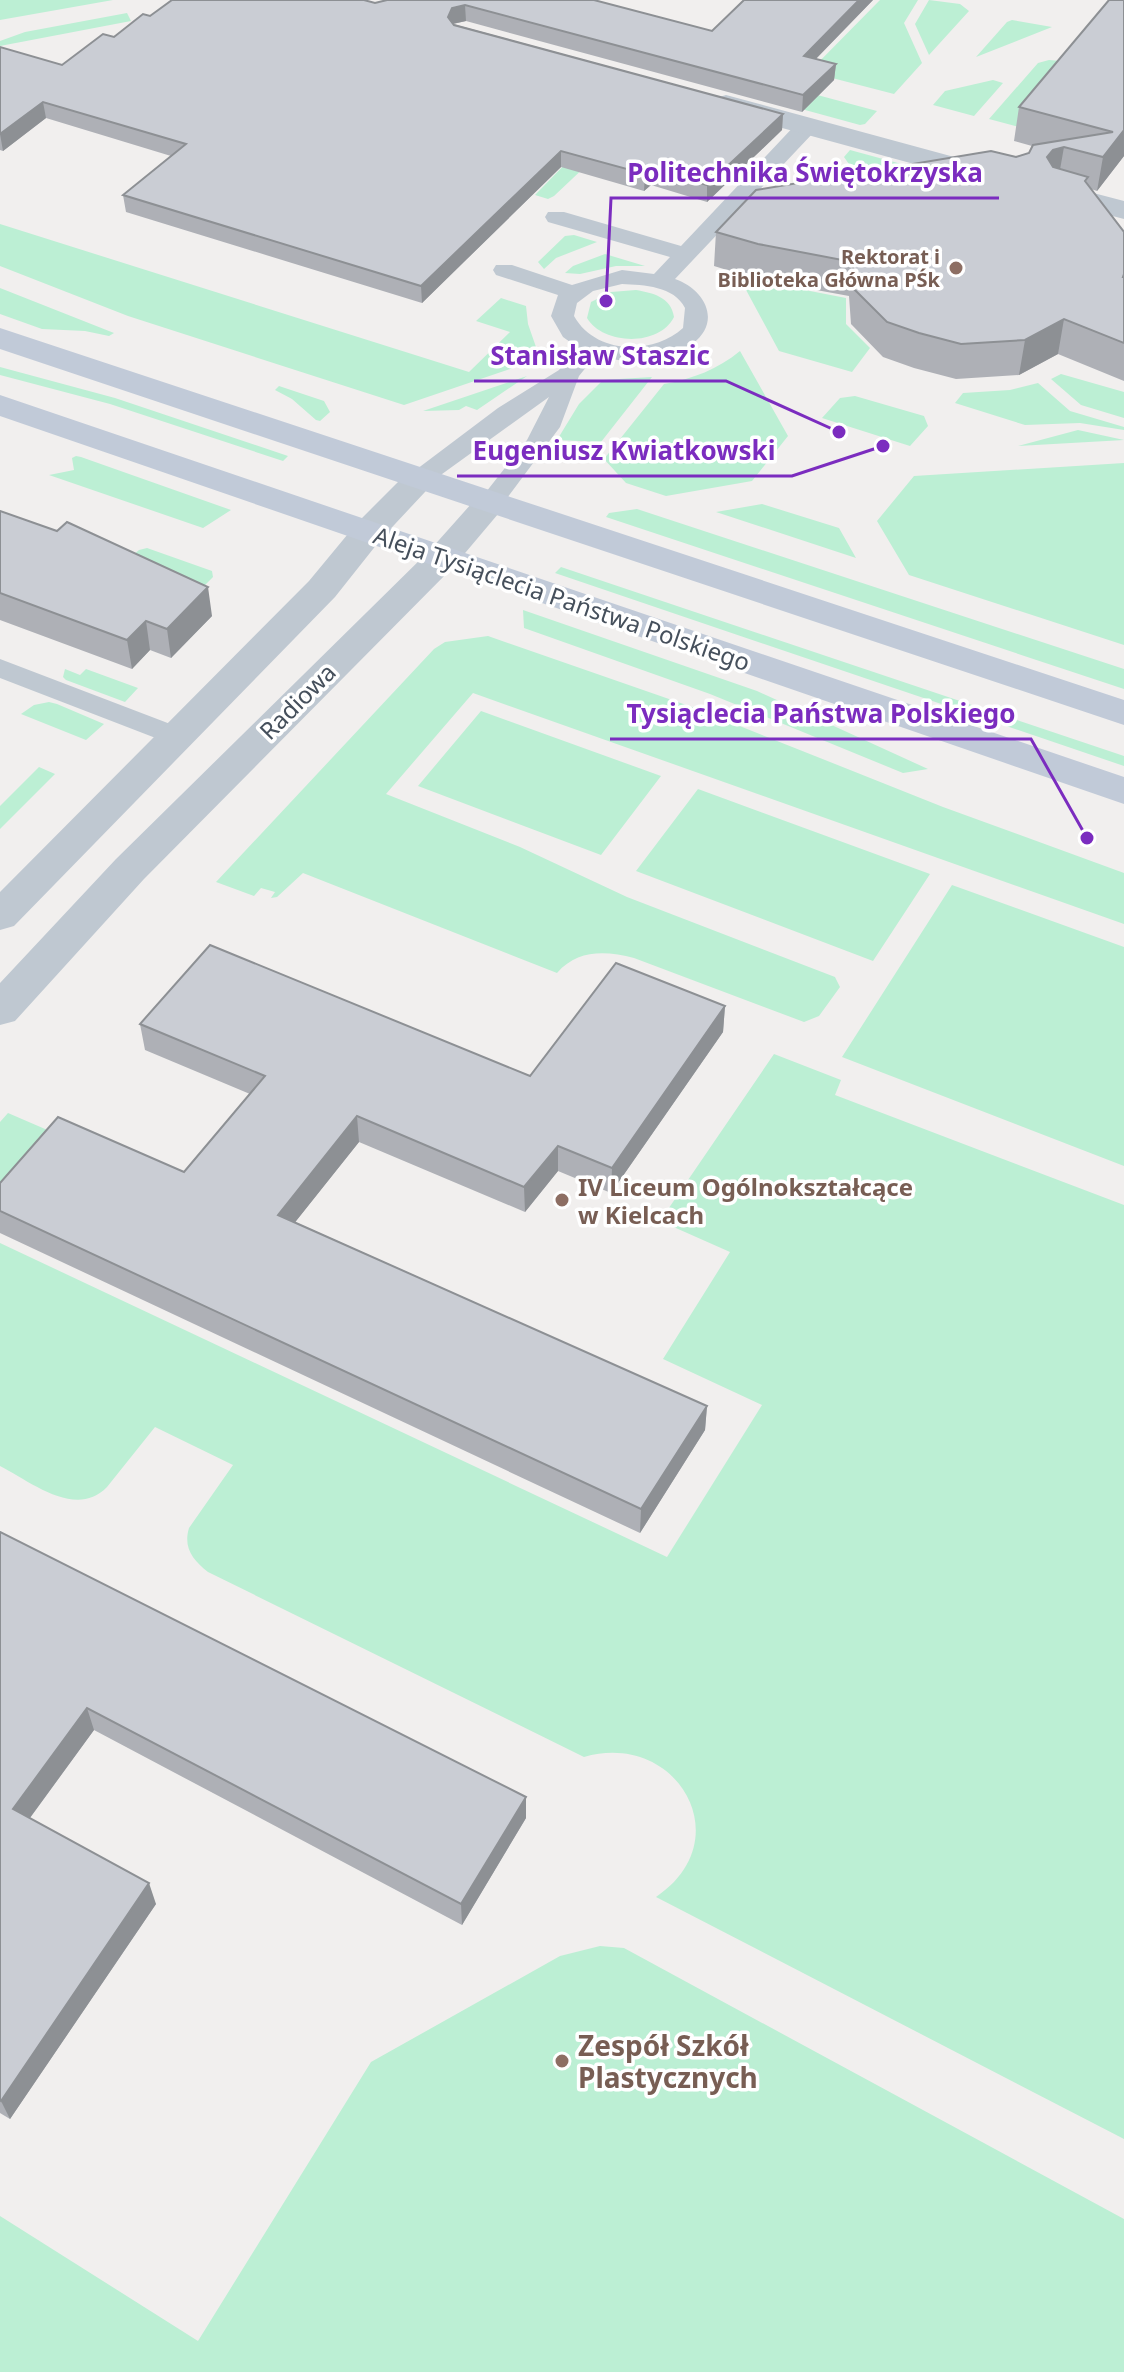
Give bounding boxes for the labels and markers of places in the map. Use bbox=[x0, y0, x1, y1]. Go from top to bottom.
callout: Politechnika Świętokrzyska bbox=[611, 148, 999, 198]
place label: Rektorat i Biblioteka Główna PŚk bbox=[718, 243, 941, 293]
marker: Rektorat i Biblioteka Główna PŚk bbox=[947, 259, 965, 277]
callout: Stanisław Staszic bbox=[474, 331, 726, 381]
callout: Eugeniusz Kwiatkowski bbox=[457, 426, 792, 476]
callout: Tysiąclecia Państwa Polskiego bbox=[610, 689, 1031, 739]
place label: IV Liceum Ogólnokształcące w Kielcach bbox=[578, 1170, 913, 1231]
marker: IV Liceum Ogólnokształcące w Kielcach bbox=[553, 1191, 571, 1209]
place label: Zespół Szkół Plastycznych bbox=[578, 2026, 758, 2096]
marker: Zespół Szkół Plastycznych bbox=[553, 2052, 571, 2070]

